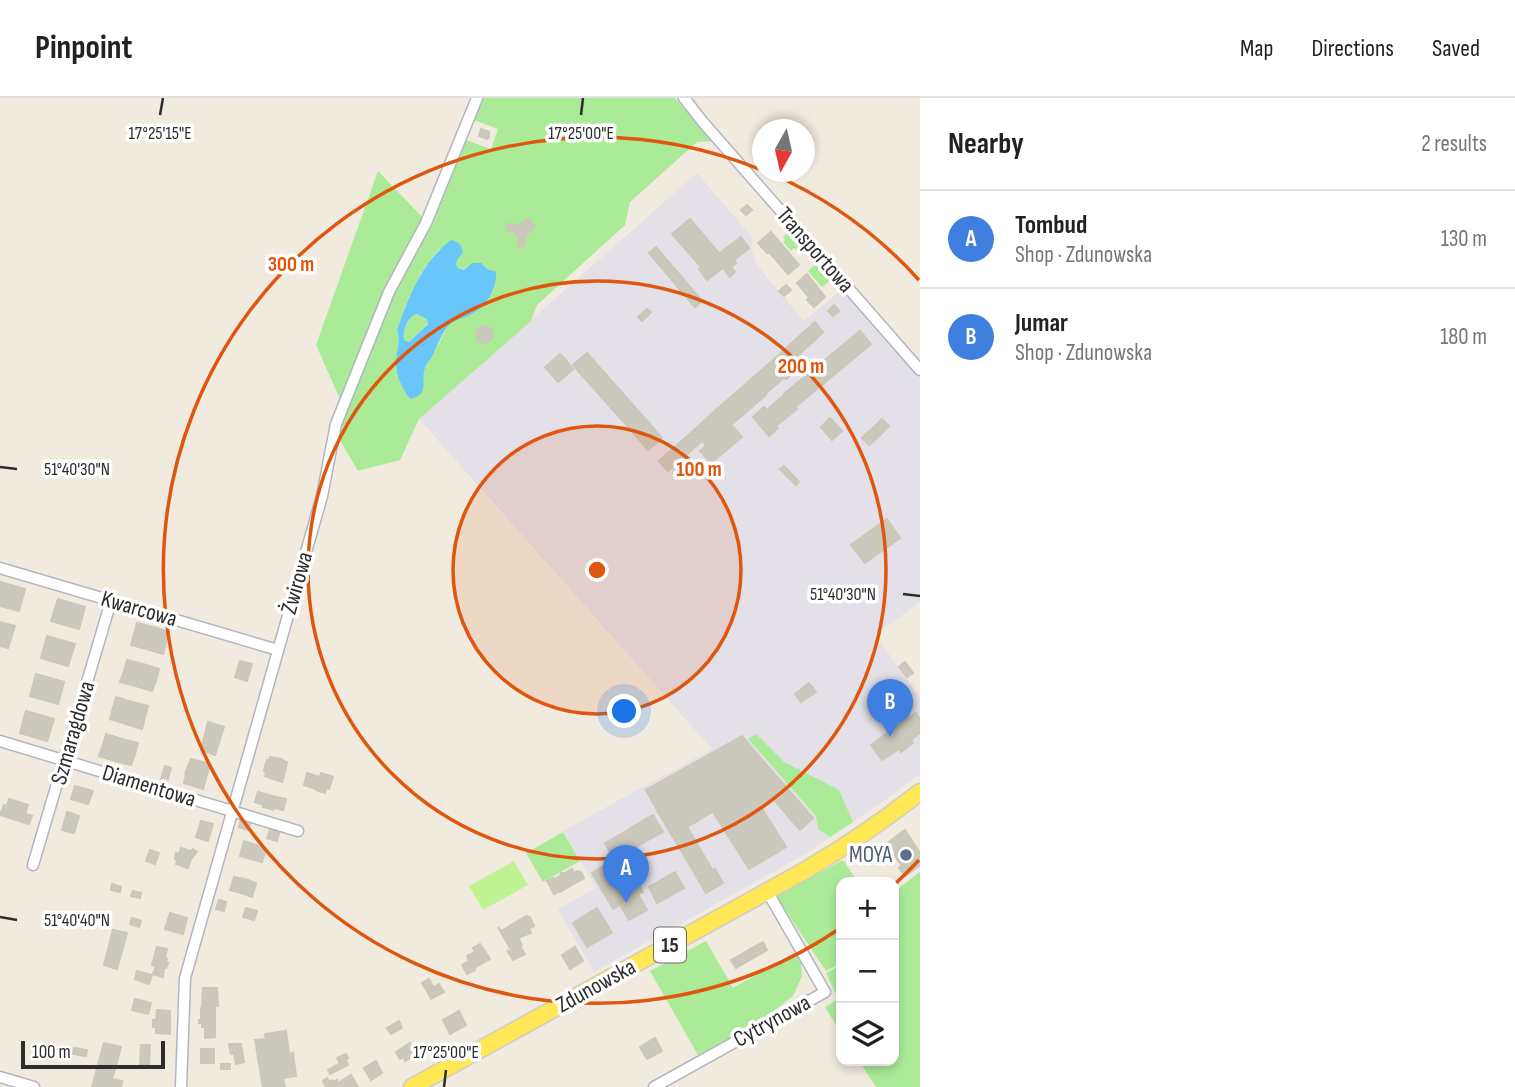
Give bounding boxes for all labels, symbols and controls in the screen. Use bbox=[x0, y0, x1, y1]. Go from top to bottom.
text: Pinpoint bbox=[35, 28, 132, 68]
text: Map bbox=[1240, 34, 1273, 63]
text: Directions bbox=[1311, 34, 1394, 63]
text: Saved bbox=[1432, 34, 1480, 63]
north arrow bbox=[752, 119, 815, 182]
text: 17°25'15"E bbox=[128, 123, 192, 144]
text: 17°25'00"E bbox=[548, 123, 614, 144]
text: Nearby bbox=[948, 126, 1024, 162]
text: 2 results bbox=[1421, 130, 1487, 158]
street label: Transportowa bbox=[770, 201, 860, 299]
text: Tombud bbox=[1015, 210, 1087, 241]
text: A bbox=[966, 225, 976, 253]
text: 130 m bbox=[1441, 225, 1487, 253]
text: Shop · Zdunowska bbox=[1015, 241, 1152, 269]
text: 300 m bbox=[268, 252, 314, 277]
text: Jumar bbox=[1015, 308, 1068, 339]
text: B bbox=[966, 323, 976, 351]
text: 180 m bbox=[1440, 323, 1487, 351]
text: Shop · Zdunowska bbox=[1015, 339, 1152, 367]
text: 200 m bbox=[778, 354, 824, 379]
text: 100 m bbox=[676, 457, 722, 482]
text: 51°40'30"N bbox=[44, 459, 110, 480]
street label: Żwirowa bbox=[275, 549, 319, 617]
centre of rings bbox=[585, 558, 609, 582]
text: 51°40'30"N bbox=[810, 584, 876, 605]
street label: Kwarcowa bbox=[98, 585, 180, 633]
street label: Szmaragdowa bbox=[45, 678, 101, 788]
pin: B bbox=[867, 679, 913, 737]
your location bbox=[607, 694, 641, 728]
street label: Diamentowa bbox=[99, 759, 199, 813]
place label: MOYA bbox=[849, 841, 892, 869]
pin: A bbox=[603, 845, 649, 903]
marker: MOYA bbox=[898, 847, 914, 863]
map controls bbox=[836, 877, 899, 1066]
button: + bbox=[836, 877, 899, 940]
text: 51°40'40"N bbox=[44, 910, 110, 931]
road number: 15 bbox=[654, 928, 686, 962]
button: − bbox=[836, 940, 899, 1003]
street label: Zdunowska bbox=[551, 953, 641, 1019]
street label: Cytrynowa bbox=[729, 988, 815, 1054]
button: layers bbox=[836, 1003, 899, 1066]
scale bar bbox=[21, 1038, 164, 1070]
text: 100 m bbox=[32, 1041, 71, 1064]
text: 17°25'00"E bbox=[413, 1042, 479, 1063]

